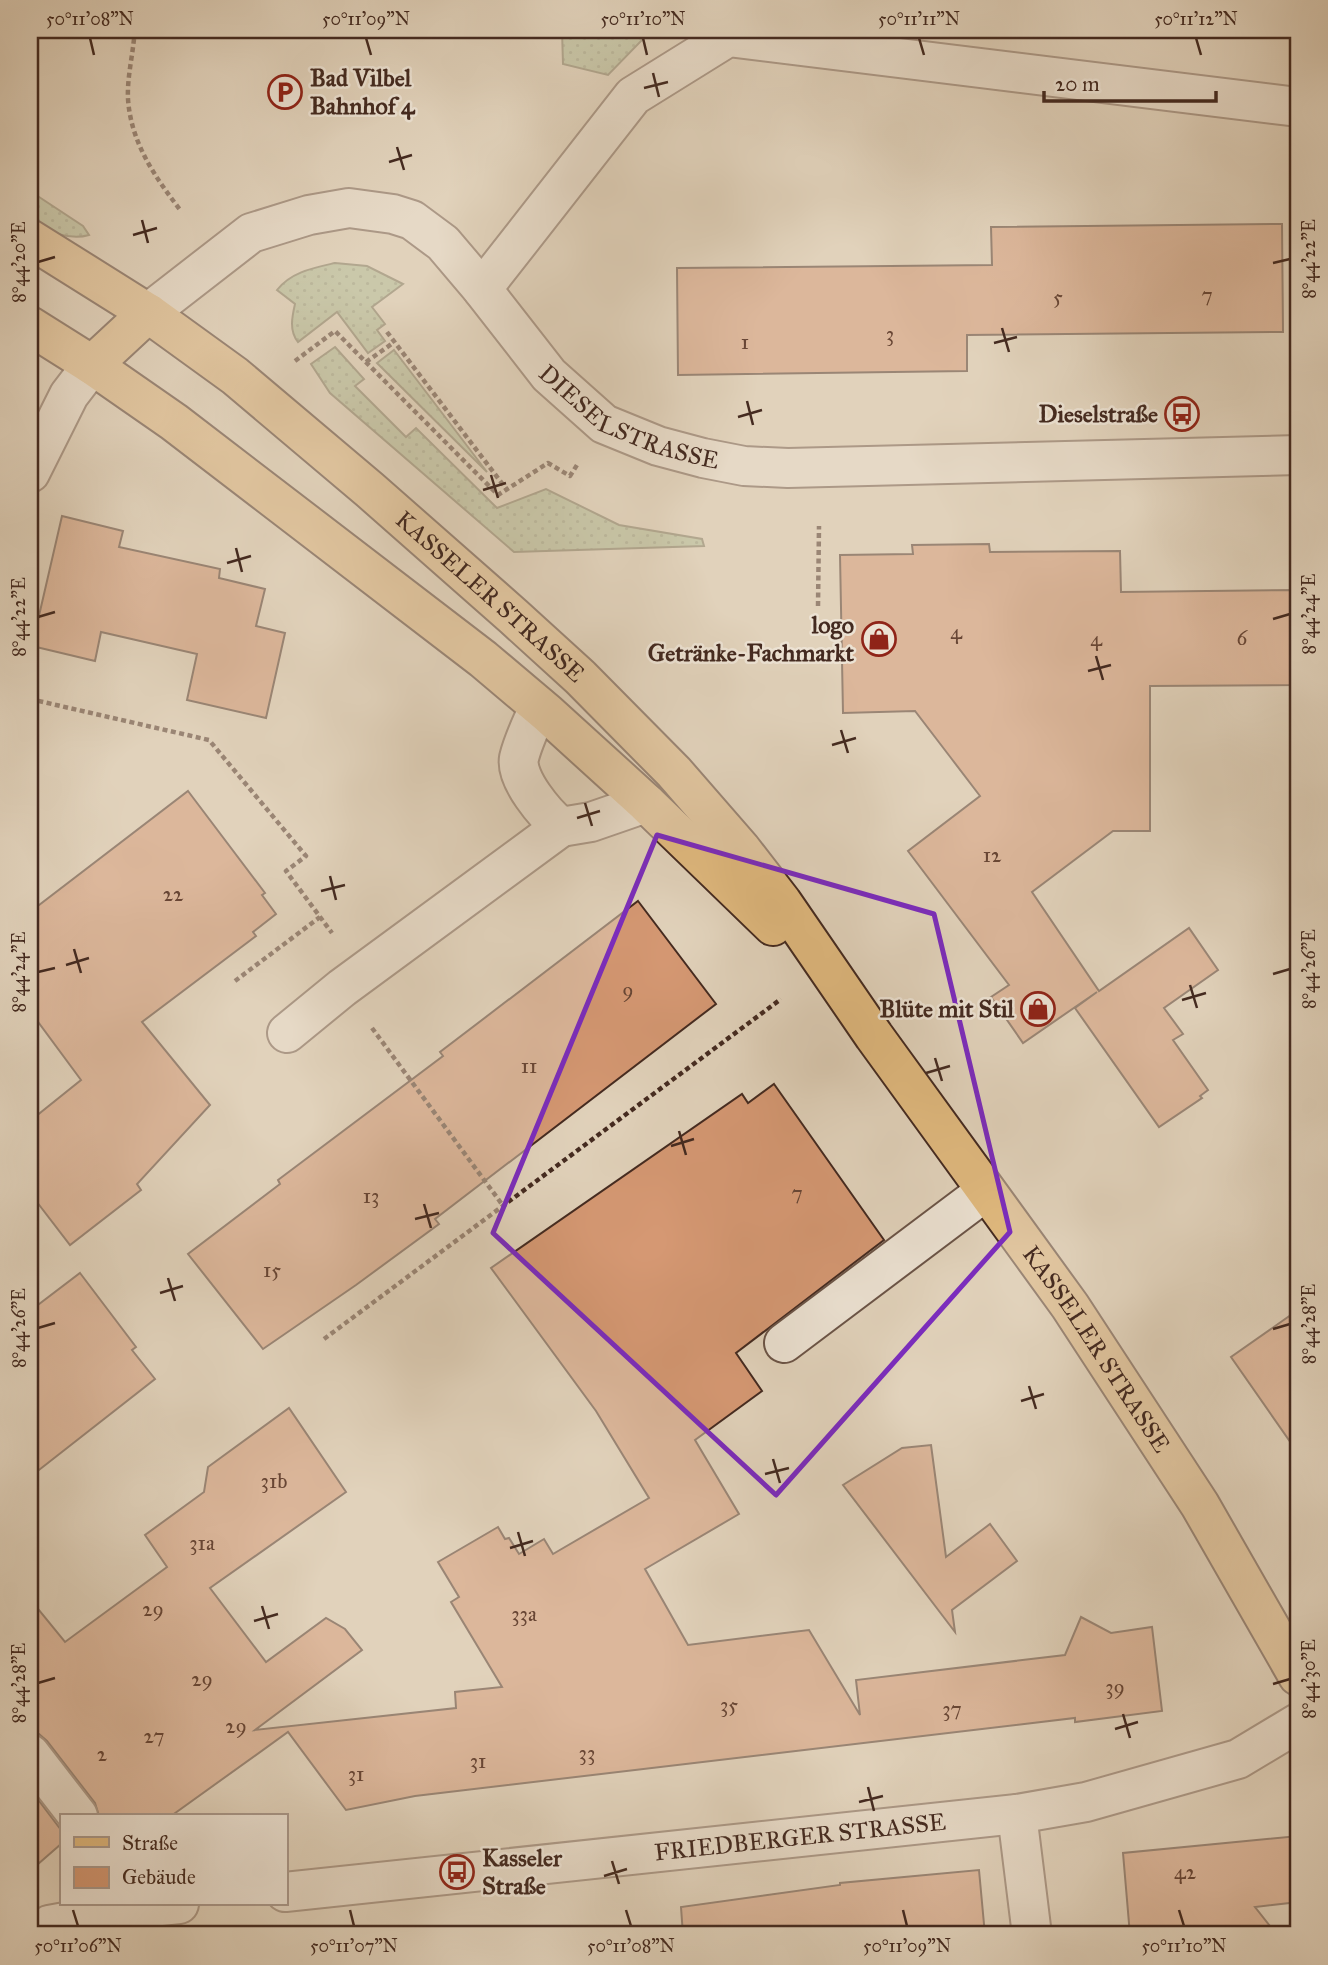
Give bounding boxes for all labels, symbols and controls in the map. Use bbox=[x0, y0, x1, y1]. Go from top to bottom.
text: 50°11'08"N bbox=[46, 8, 134, 30]
text: 50°11'09"N bbox=[322, 8, 410, 30]
text: 50°11'10"N bbox=[600, 8, 686, 30]
text: 50°11'11"N bbox=[878, 8, 960, 30]
text: 50°11'12"N bbox=[1154, 8, 1238, 30]
scale bar bbox=[1044, 60, 1216, 104]
place label: Bad Vilbel Bahnhof 4 bbox=[310, 63, 416, 121]
text: 20 m bbox=[1055, 71, 1100, 97]
parking icon: Bad Vilbel Bahnhof 4 bbox=[266, 73, 304, 111]
text: 8°44'22"E bbox=[1298, 219, 1320, 299]
text: 8°44'20"E bbox=[8, 221, 30, 303]
house number: 7 bbox=[1201, 282, 1213, 308]
house number: 5 bbox=[1053, 284, 1063, 310]
house number: 3 bbox=[886, 321, 894, 347]
house number: 1 bbox=[741, 329, 749, 355]
street label: DIESELSTRASSE bbox=[533, 358, 722, 476]
bus stop icon: Dieselstraße bbox=[1163, 395, 1201, 433]
place label: Dieselstraße bbox=[1039, 399, 1158, 429]
street label: KASSELER STRASSE bbox=[389, 505, 591, 689]
text: 8°44'24"E bbox=[1298, 573, 1320, 654]
text: 8°44'22"E bbox=[8, 577, 30, 657]
place label: logo Getränke-Fachmarkt bbox=[648, 610, 855, 668]
house number: 4 bbox=[950, 619, 963, 645]
shop icon: logo Getränke-Fachmarkt bbox=[860, 620, 898, 658]
house number: 6 bbox=[1237, 625, 1249, 651]
house number: 4 bbox=[1090, 626, 1103, 652]
house number: 12 bbox=[983, 842, 1002, 868]
house number: 22 bbox=[163, 881, 184, 907]
text: 8°44'26"E bbox=[1298, 929, 1320, 1009]
text: 8°44'24"E bbox=[8, 931, 30, 1012]
house number: 9 bbox=[622, 977, 634, 1003]
shop icon: Blüte mit Stil bbox=[1019, 990, 1057, 1028]
place label: Blüte mit Stil bbox=[880, 994, 1014, 1024]
house number: 11 bbox=[521, 1053, 537, 1079]
house number: 7 bbox=[791, 1180, 803, 1206]
house number: 13 bbox=[363, 1183, 379, 1209]
street label: KASSELER STRASSE bbox=[1016, 1240, 1177, 1458]
house number: 15 bbox=[263, 1257, 281, 1283]
text: 8°44'28"E bbox=[1298, 1284, 1320, 1364]
text: 8°44'26"E bbox=[8, 1288, 30, 1368]
house number: 31b bbox=[261, 1468, 287, 1494]
house number: 31a bbox=[189, 1530, 215, 1556]
house number: 29 bbox=[142, 1596, 164, 1622]
house number: 33a bbox=[511, 1601, 537, 1627]
text: 8°44'30"E bbox=[1298, 1639, 1320, 1719]
text: 8°44'28"E bbox=[8, 1643, 30, 1723]
house number: 29 bbox=[191, 1666, 213, 1692]
house number: 39 bbox=[1105, 1674, 1125, 1700]
house number: 35 bbox=[720, 1692, 738, 1718]
house number: 37 bbox=[942, 1696, 962, 1722]
house number: 29 bbox=[225, 1713, 247, 1739]
house number: 27 bbox=[144, 1723, 165, 1749]
house number: 33 bbox=[579, 1740, 595, 1766]
house number: 2 bbox=[97, 1741, 108, 1767]
house number: 31 bbox=[470, 1748, 486, 1774]
house number: 31 bbox=[348, 1761, 364, 1787]
street label: FRIEDBERGER STRASSE bbox=[653, 1807, 947, 1868]
legend bbox=[60, 1814, 287, 1906]
text: Straße bbox=[122, 1830, 178, 1856]
place label: Kasseler Straße bbox=[482, 1843, 563, 1901]
bus stop icon: Kasseler Straße bbox=[438, 1853, 476, 1891]
house number: 42 bbox=[1174, 1859, 1197, 1885]
text: Gebäude bbox=[122, 1864, 196, 1890]
text: 50°11'06"N bbox=[34, 1935, 122, 1957]
text: 50°11'07"N bbox=[310, 1935, 398, 1957]
text: 50°11'08"N bbox=[587, 1935, 675, 1957]
text: 50°11'09"N bbox=[863, 1935, 951, 1957]
text: 50°11'10"N bbox=[1141, 1935, 1227, 1957]

